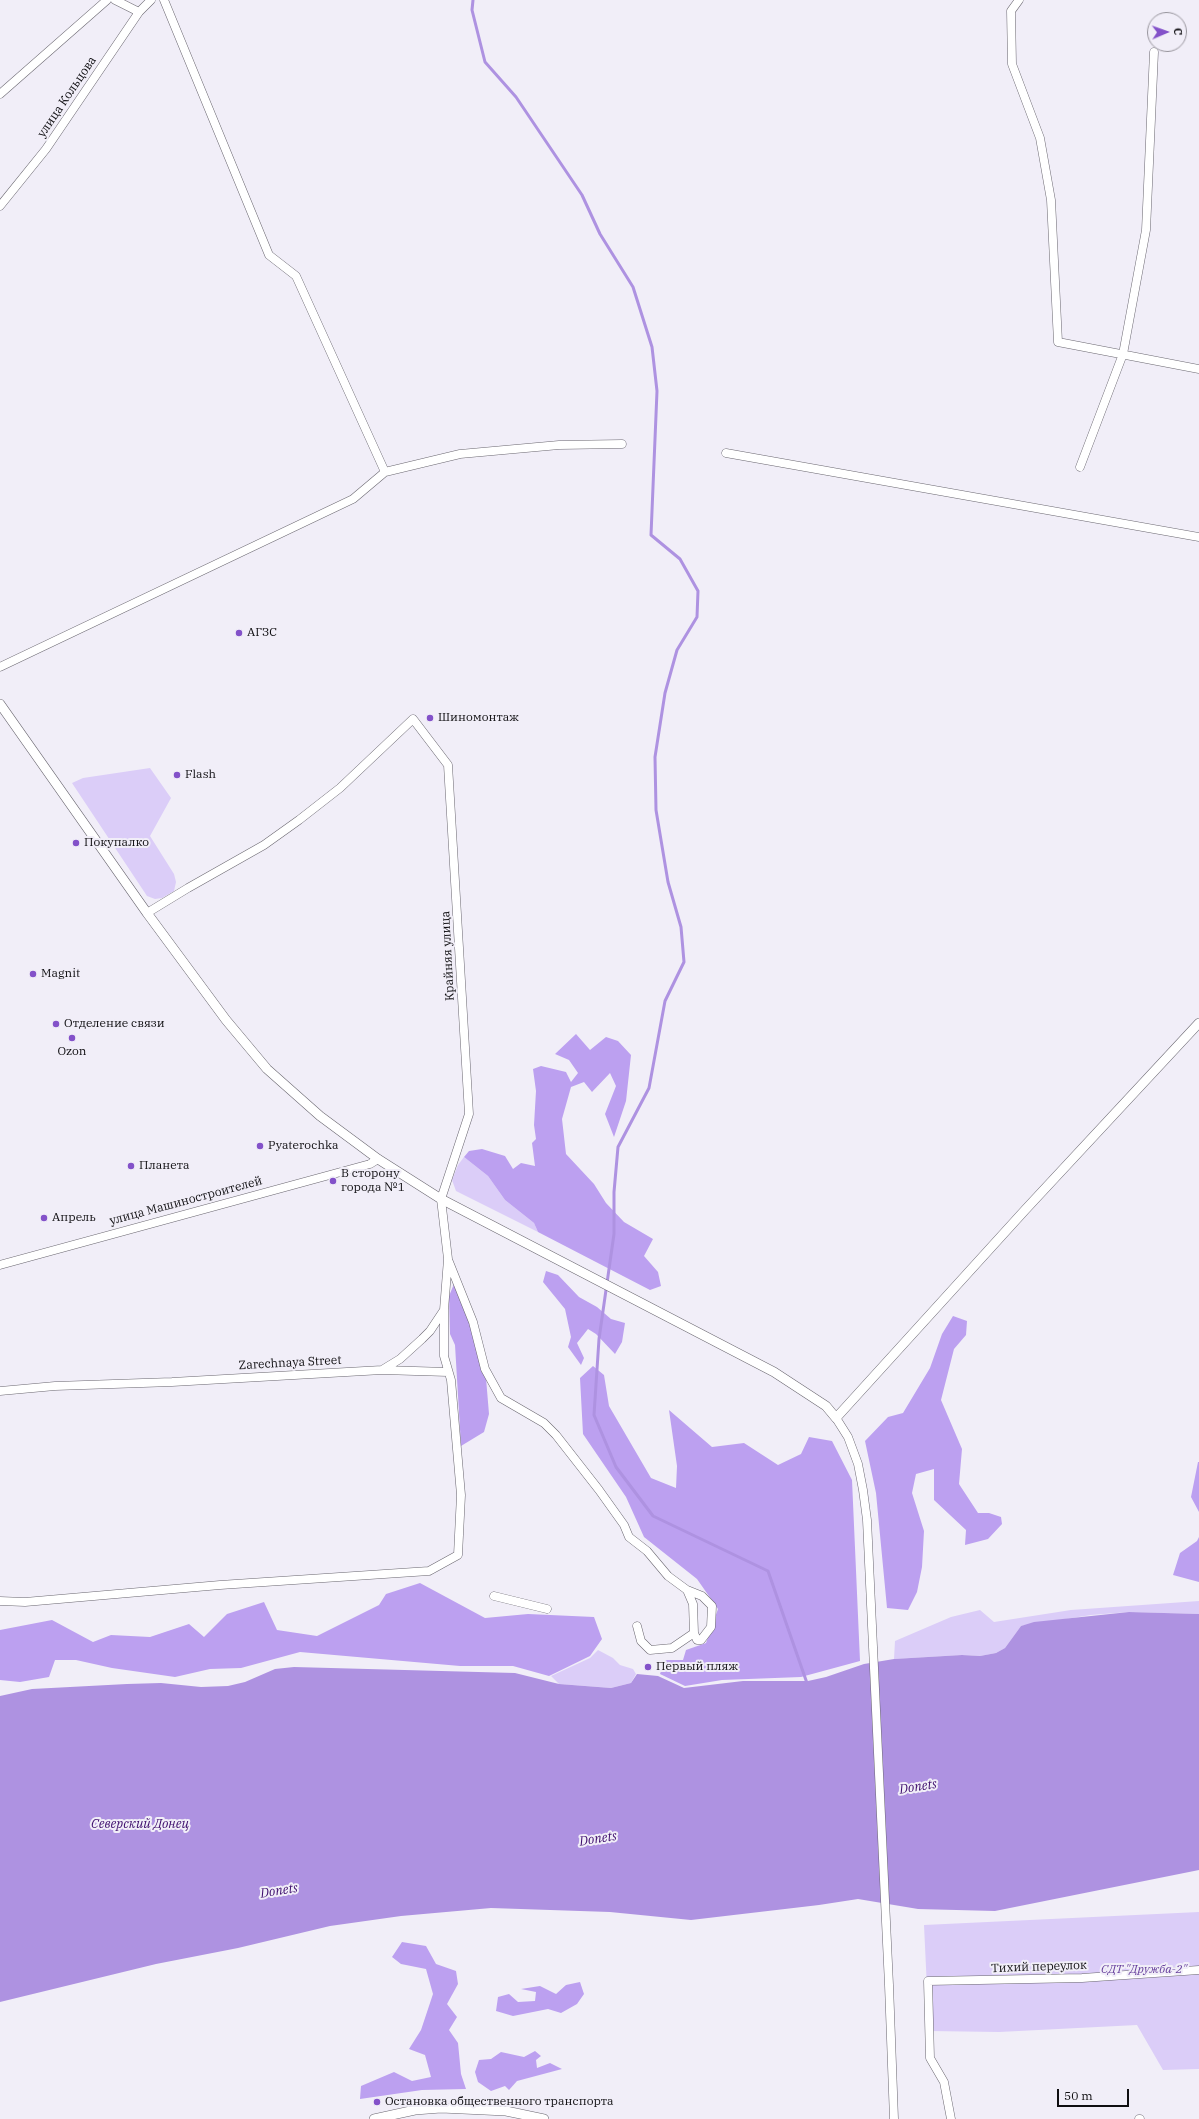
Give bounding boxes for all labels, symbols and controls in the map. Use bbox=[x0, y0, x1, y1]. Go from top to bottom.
north arrow bbox=[1147, 12, 1187, 52]
text: С bbox=[1171, 28, 1185, 36]
street label: улица Кольцова bbox=[35, 54, 99, 140]
place label: АГЗС bbox=[247, 626, 277, 640]
marker: АГЗС bbox=[234, 628, 244, 638]
place label: Шиномонтаж bbox=[438, 711, 519, 725]
marker: Шиномонтаж bbox=[425, 713, 435, 723]
place label: Flash bbox=[185, 768, 216, 782]
marker: Flash bbox=[172, 770, 182, 780]
place label: Покупалко bbox=[84, 836, 149, 850]
marker: Покупалко bbox=[71, 838, 81, 848]
street label: Крайняя улица bbox=[438, 911, 458, 1001]
place label: Magnit bbox=[41, 967, 80, 981]
marker: Magnit bbox=[28, 969, 38, 979]
place label: Отделение связи bbox=[64, 1017, 165, 1031]
marker: Отделение связи bbox=[51, 1019, 61, 1029]
marker: Ozon bbox=[67, 1033, 77, 1043]
place label: Ozon bbox=[57, 1045, 87, 1059]
place label: Pyaterochka bbox=[268, 1139, 338, 1153]
marker: Pyaterochka bbox=[255, 1141, 265, 1151]
place label: Планета bbox=[139, 1159, 189, 1173]
marker: Планета bbox=[126, 1161, 136, 1171]
place label: В сторону города №1 bbox=[341, 1167, 405, 1195]
street label: улица Машиностроителей bbox=[108, 1174, 264, 1228]
marker: В сторону города №1 bbox=[328, 1176, 338, 1186]
place label: Апрель bbox=[52, 1211, 96, 1225]
marker: Апрель bbox=[39, 1213, 49, 1223]
street label: Zarechnaya Street bbox=[238, 1353, 342, 1373]
place label: Первый пляж bbox=[656, 1660, 738, 1674]
marker: Первый пляж bbox=[643, 1662, 653, 1672]
water label: Donets bbox=[898, 1776, 938, 1798]
water label: Северский Донец bbox=[91, 1816, 189, 1832]
water label: Donets bbox=[578, 1828, 618, 1850]
water label: Donets bbox=[259, 1880, 299, 1902]
street label: Тихий переулок bbox=[991, 1958, 1087, 1976]
park label: СДТ "Дружба-2" bbox=[1101, 1963, 1187, 1977]
scale bar bbox=[1059, 2081, 1131, 2107]
text: 50 m bbox=[1064, 2088, 1093, 2103]
place label: Остановка общественного транспорта bbox=[385, 2095, 614, 2109]
marker: Остановка общественного транспорта bbox=[372, 2097, 382, 2107]

